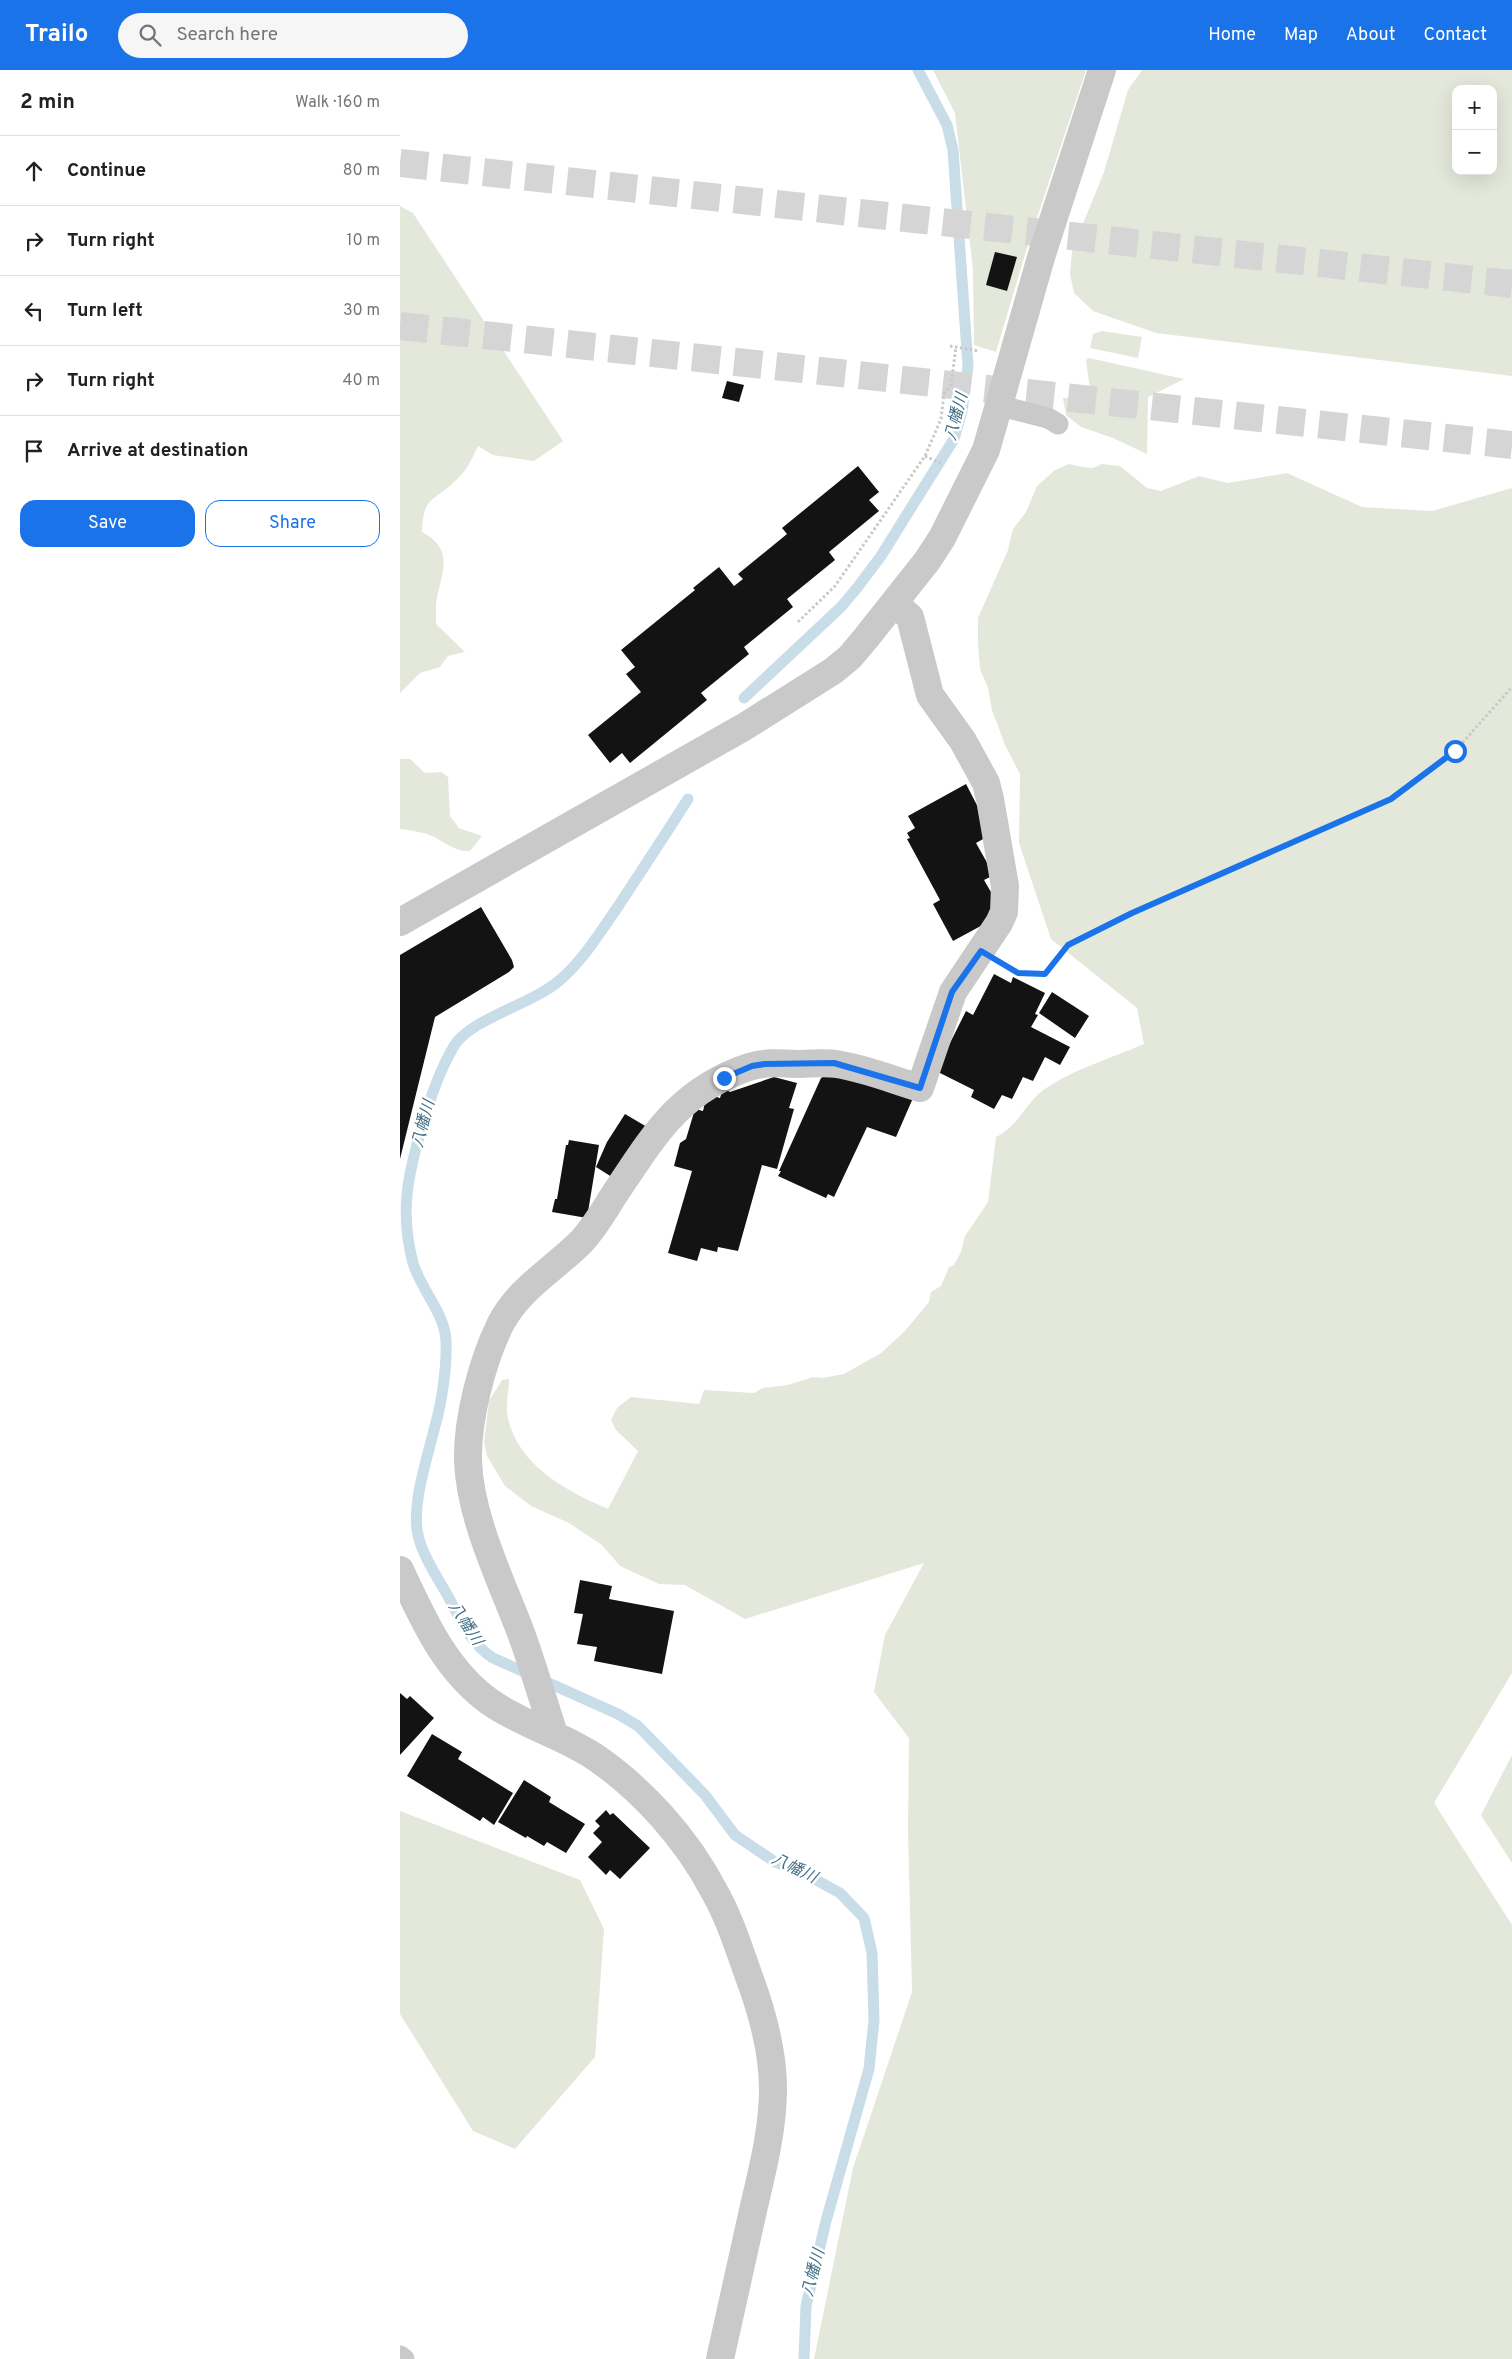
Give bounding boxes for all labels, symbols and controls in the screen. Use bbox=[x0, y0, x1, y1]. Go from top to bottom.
search box bbox=[118, 13, 468, 58]
text: Trailo bbox=[25, 20, 88, 50]
icon: search bbox=[136, 21, 164, 49]
text: Search here bbox=[176, 23, 278, 47]
text: Home bbox=[1208, 24, 1256, 47]
text: Map bbox=[1284, 24, 1318, 47]
text: About bbox=[1346, 24, 1395, 47]
text: Contact bbox=[1423, 24, 1487, 47]
map controls bbox=[1452, 85, 1497, 175]
button: + bbox=[1452, 85, 1497, 130]
text: 2 min bbox=[20, 89, 75, 116]
text: Walk · 160 m bbox=[295, 93, 380, 113]
button: − bbox=[1452, 130, 1497, 175]
icon: ahead bbox=[20, 157, 48, 185]
text: Continue bbox=[67, 159, 146, 183]
text: 80 m bbox=[343, 161, 380, 181]
icon: right bbox=[20, 227, 48, 255]
text: Turn right bbox=[67, 229, 155, 253]
text: 10 m bbox=[346, 231, 380, 251]
icon: left bbox=[20, 297, 48, 325]
text: Turn left bbox=[67, 299, 143, 323]
text: 30 m bbox=[343, 301, 380, 321]
icon: right bbox=[20, 367, 48, 395]
text: Turn right bbox=[67, 369, 155, 393]
text: 40 m bbox=[342, 371, 380, 391]
water label: 八幡川 bbox=[941, 389, 973, 443]
icon: arrive bbox=[20, 437, 48, 465]
text: Arrive at destination bbox=[67, 439, 248, 463]
button: Save bbox=[20, 500, 195, 547]
button: Share bbox=[205, 500, 380, 547]
route start bbox=[1444, 740, 1467, 763]
route end bbox=[713, 1067, 736, 1090]
water label: 八幡川 bbox=[408, 1096, 440, 1150]
water label: 八幡川 bbox=[444, 1598, 488, 1651]
water label: 八幡川 bbox=[768, 1849, 822, 1889]
water label: 八幡川 bbox=[798, 2245, 830, 2299]

